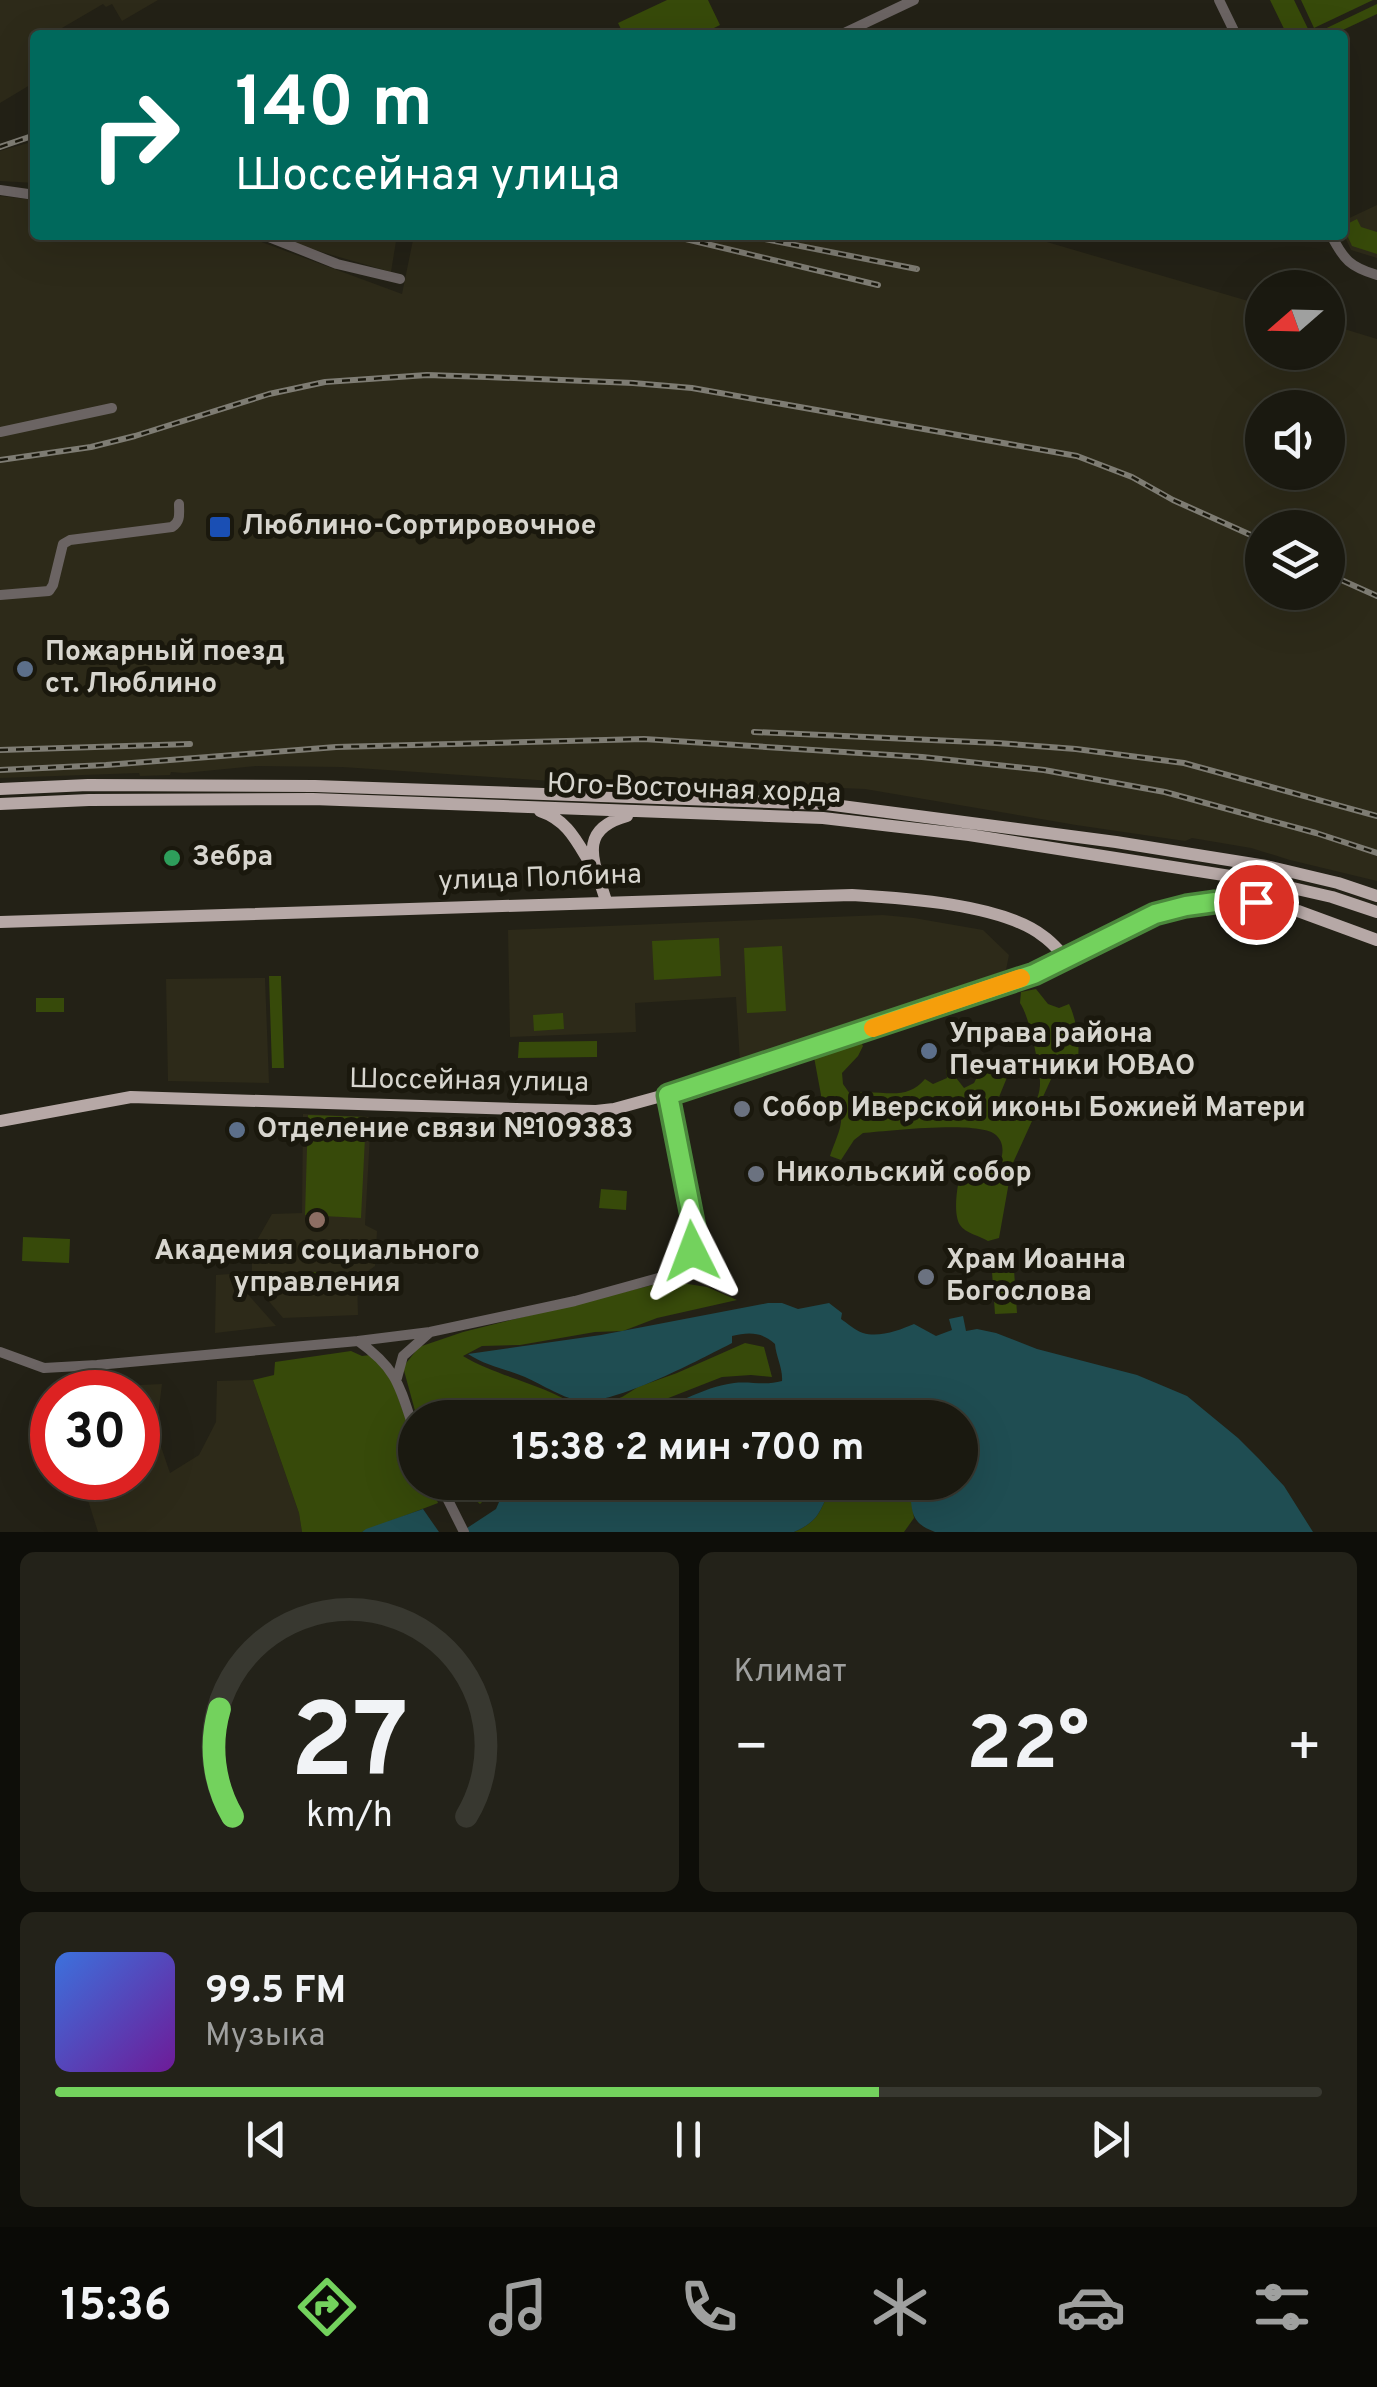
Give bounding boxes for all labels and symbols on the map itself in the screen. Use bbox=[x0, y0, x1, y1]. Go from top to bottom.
north arrow bbox=[1245, 270, 1345, 370]
place label: Люблино-Сортировочное bbox=[242, 509, 596, 545]
marker: Люблино-Сортировочное bbox=[207, 514, 233, 540]
place label: Пожарный поезд ст. Люблино bbox=[45, 635, 285, 703]
marker: Пожарный поезд ст. Люблино bbox=[14, 658, 36, 680]
street label: Юго-Восточная хорда bbox=[546, 767, 842, 813]
place label: Зебра bbox=[192, 840, 273, 876]
marker: Зебра bbox=[161, 847, 183, 869]
street label: улица Полбина bbox=[438, 857, 642, 901]
pin bbox=[1214, 860, 1299, 945]
place label: Управа района Печатники ЮВАО bbox=[949, 1017, 1195, 1085]
marker: Управа района Печатники ЮВАО bbox=[918, 1040, 940, 1062]
street label: Шоссейная улица bbox=[349, 1062, 589, 1102]
place label: Собор Иверской иконы Божией Матери bbox=[762, 1091, 1306, 1127]
marker: Собор Иверской иконы Божией Матери bbox=[731, 1098, 753, 1120]
place label: Отделение связи №109383 bbox=[257, 1112, 633, 1148]
marker: Отделение связи №109383 bbox=[226, 1119, 248, 1141]
place label: Никольский собор bbox=[776, 1156, 1032, 1192]
marker: Никольский собор bbox=[745, 1163, 767, 1185]
position arrow bbox=[640, 1199, 744, 1303]
marker: Академия социального управления bbox=[306, 1209, 328, 1231]
place label: Академия социального управления bbox=[154, 1234, 480, 1302]
place label: Храм Иоанна Богослова bbox=[946, 1243, 1126, 1311]
marker: Храм Иоанна Богослова bbox=[915, 1266, 937, 1288]
speed limit sign: 30 bbox=[30, 1370, 160, 1500]

